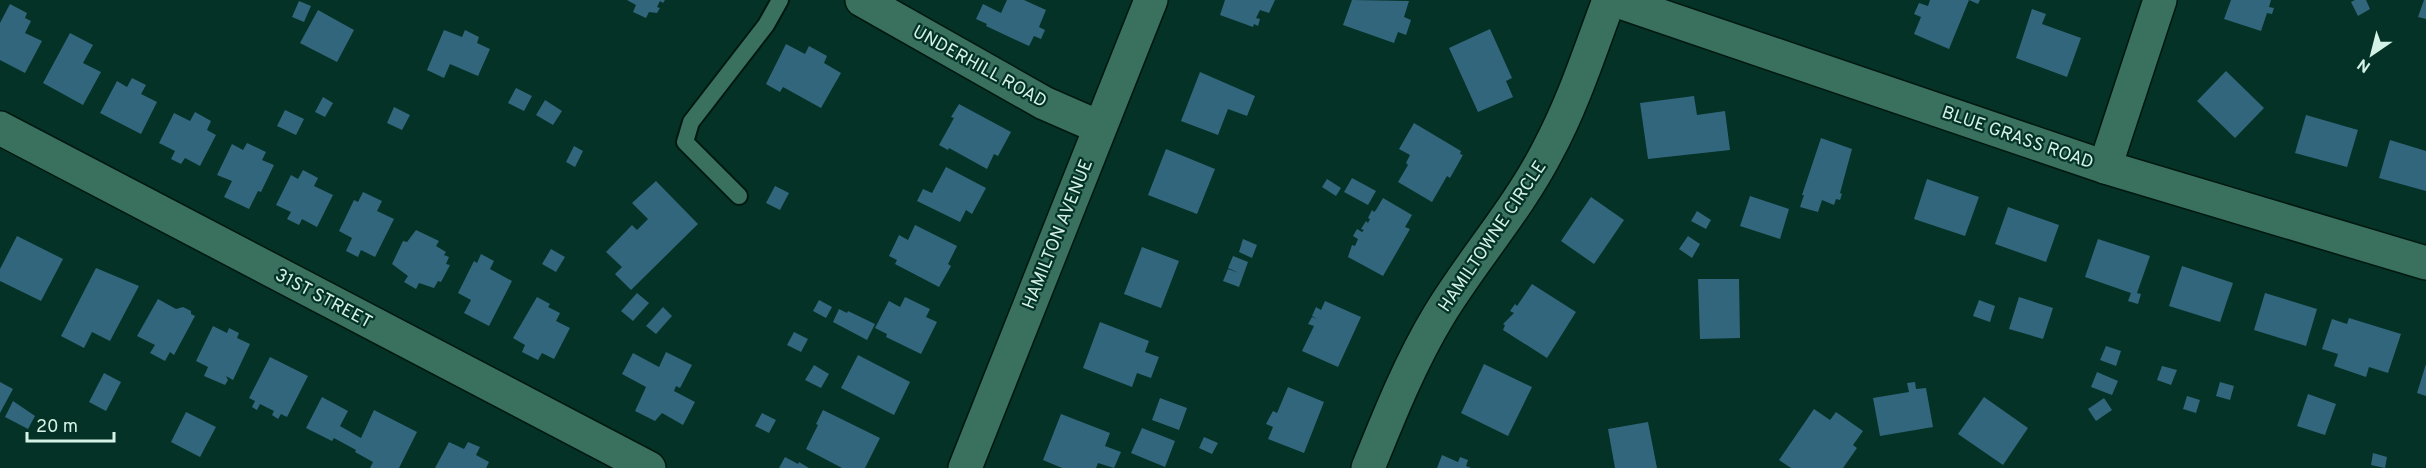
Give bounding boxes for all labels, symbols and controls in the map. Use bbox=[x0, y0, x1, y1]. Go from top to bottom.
street label: UNDERHILL ROAD bbox=[908, 21, 1050, 114]
north arrow bbox=[2342, 24, 2402, 84]
text: N bbox=[2354, 53, 2375, 76]
street label: BLUE GRASS ROAD bbox=[1939, 102, 2096, 175]
street label: HAMILTON AVENUE bbox=[1018, 156, 1099, 313]
street label: HAMILTOWNE CIRCLE bbox=[1434, 157, 1552, 317]
street label: 31ST STREET bbox=[271, 264, 376, 335]
scale bar bbox=[27, 405, 114, 443]
text: 20 m bbox=[36, 416, 78, 439]

